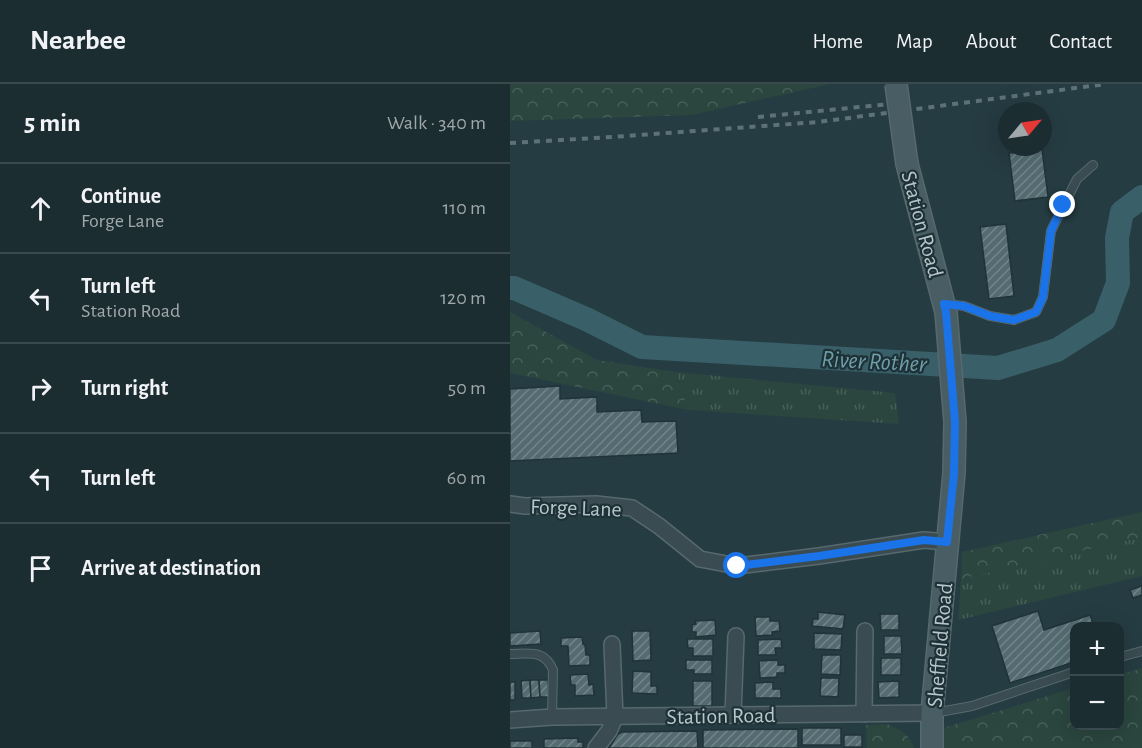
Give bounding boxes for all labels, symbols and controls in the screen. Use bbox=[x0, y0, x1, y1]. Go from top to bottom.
text: Nearbee bbox=[30, 27, 126, 55]
text: Home bbox=[812, 31, 863, 52]
text: Map bbox=[896, 31, 933, 52]
text: About bbox=[966, 31, 1016, 52]
text: Contact bbox=[1049, 31, 1112, 52]
north arrow bbox=[998, 102, 1052, 156]
text: 5 min bbox=[24, 110, 81, 136]
text: Walk · 340 m bbox=[387, 113, 486, 133]
street label: Station Road bbox=[897, 169, 947, 280]
text: Continue bbox=[81, 185, 161, 207]
route end bbox=[1049, 191, 1075, 217]
icon: ahead bbox=[24, 192, 57, 225]
text: 110 m bbox=[442, 198, 486, 218]
text: Forge Lane bbox=[81, 211, 164, 231]
text: Turn left bbox=[81, 275, 155, 297]
icon: left bbox=[24, 282, 57, 315]
text: 120 m bbox=[440, 288, 486, 308]
text: Station Road bbox=[81, 301, 180, 321]
water label: River Rother bbox=[821, 347, 928, 377]
icon: right bbox=[24, 372, 57, 405]
text: Turn right bbox=[81, 377, 168, 399]
text: 50 m bbox=[448, 378, 486, 398]
icon: left bbox=[24, 462, 57, 495]
text: Turn left bbox=[81, 467, 155, 489]
text: 60 m bbox=[447, 468, 486, 488]
street label: Forge Lane bbox=[530, 495, 622, 521]
icon: arrive bbox=[24, 552, 57, 585]
route start bbox=[723, 552, 749, 578]
text: Arrive at destination bbox=[81, 557, 261, 579]
street label: Sheffield Road bbox=[924, 582, 956, 708]
map controls bbox=[1070, 622, 1124, 730]
button: + bbox=[1070, 622, 1124, 676]
button: − bbox=[1070, 676, 1124, 730]
street label: Station Road bbox=[666, 704, 776, 728]

